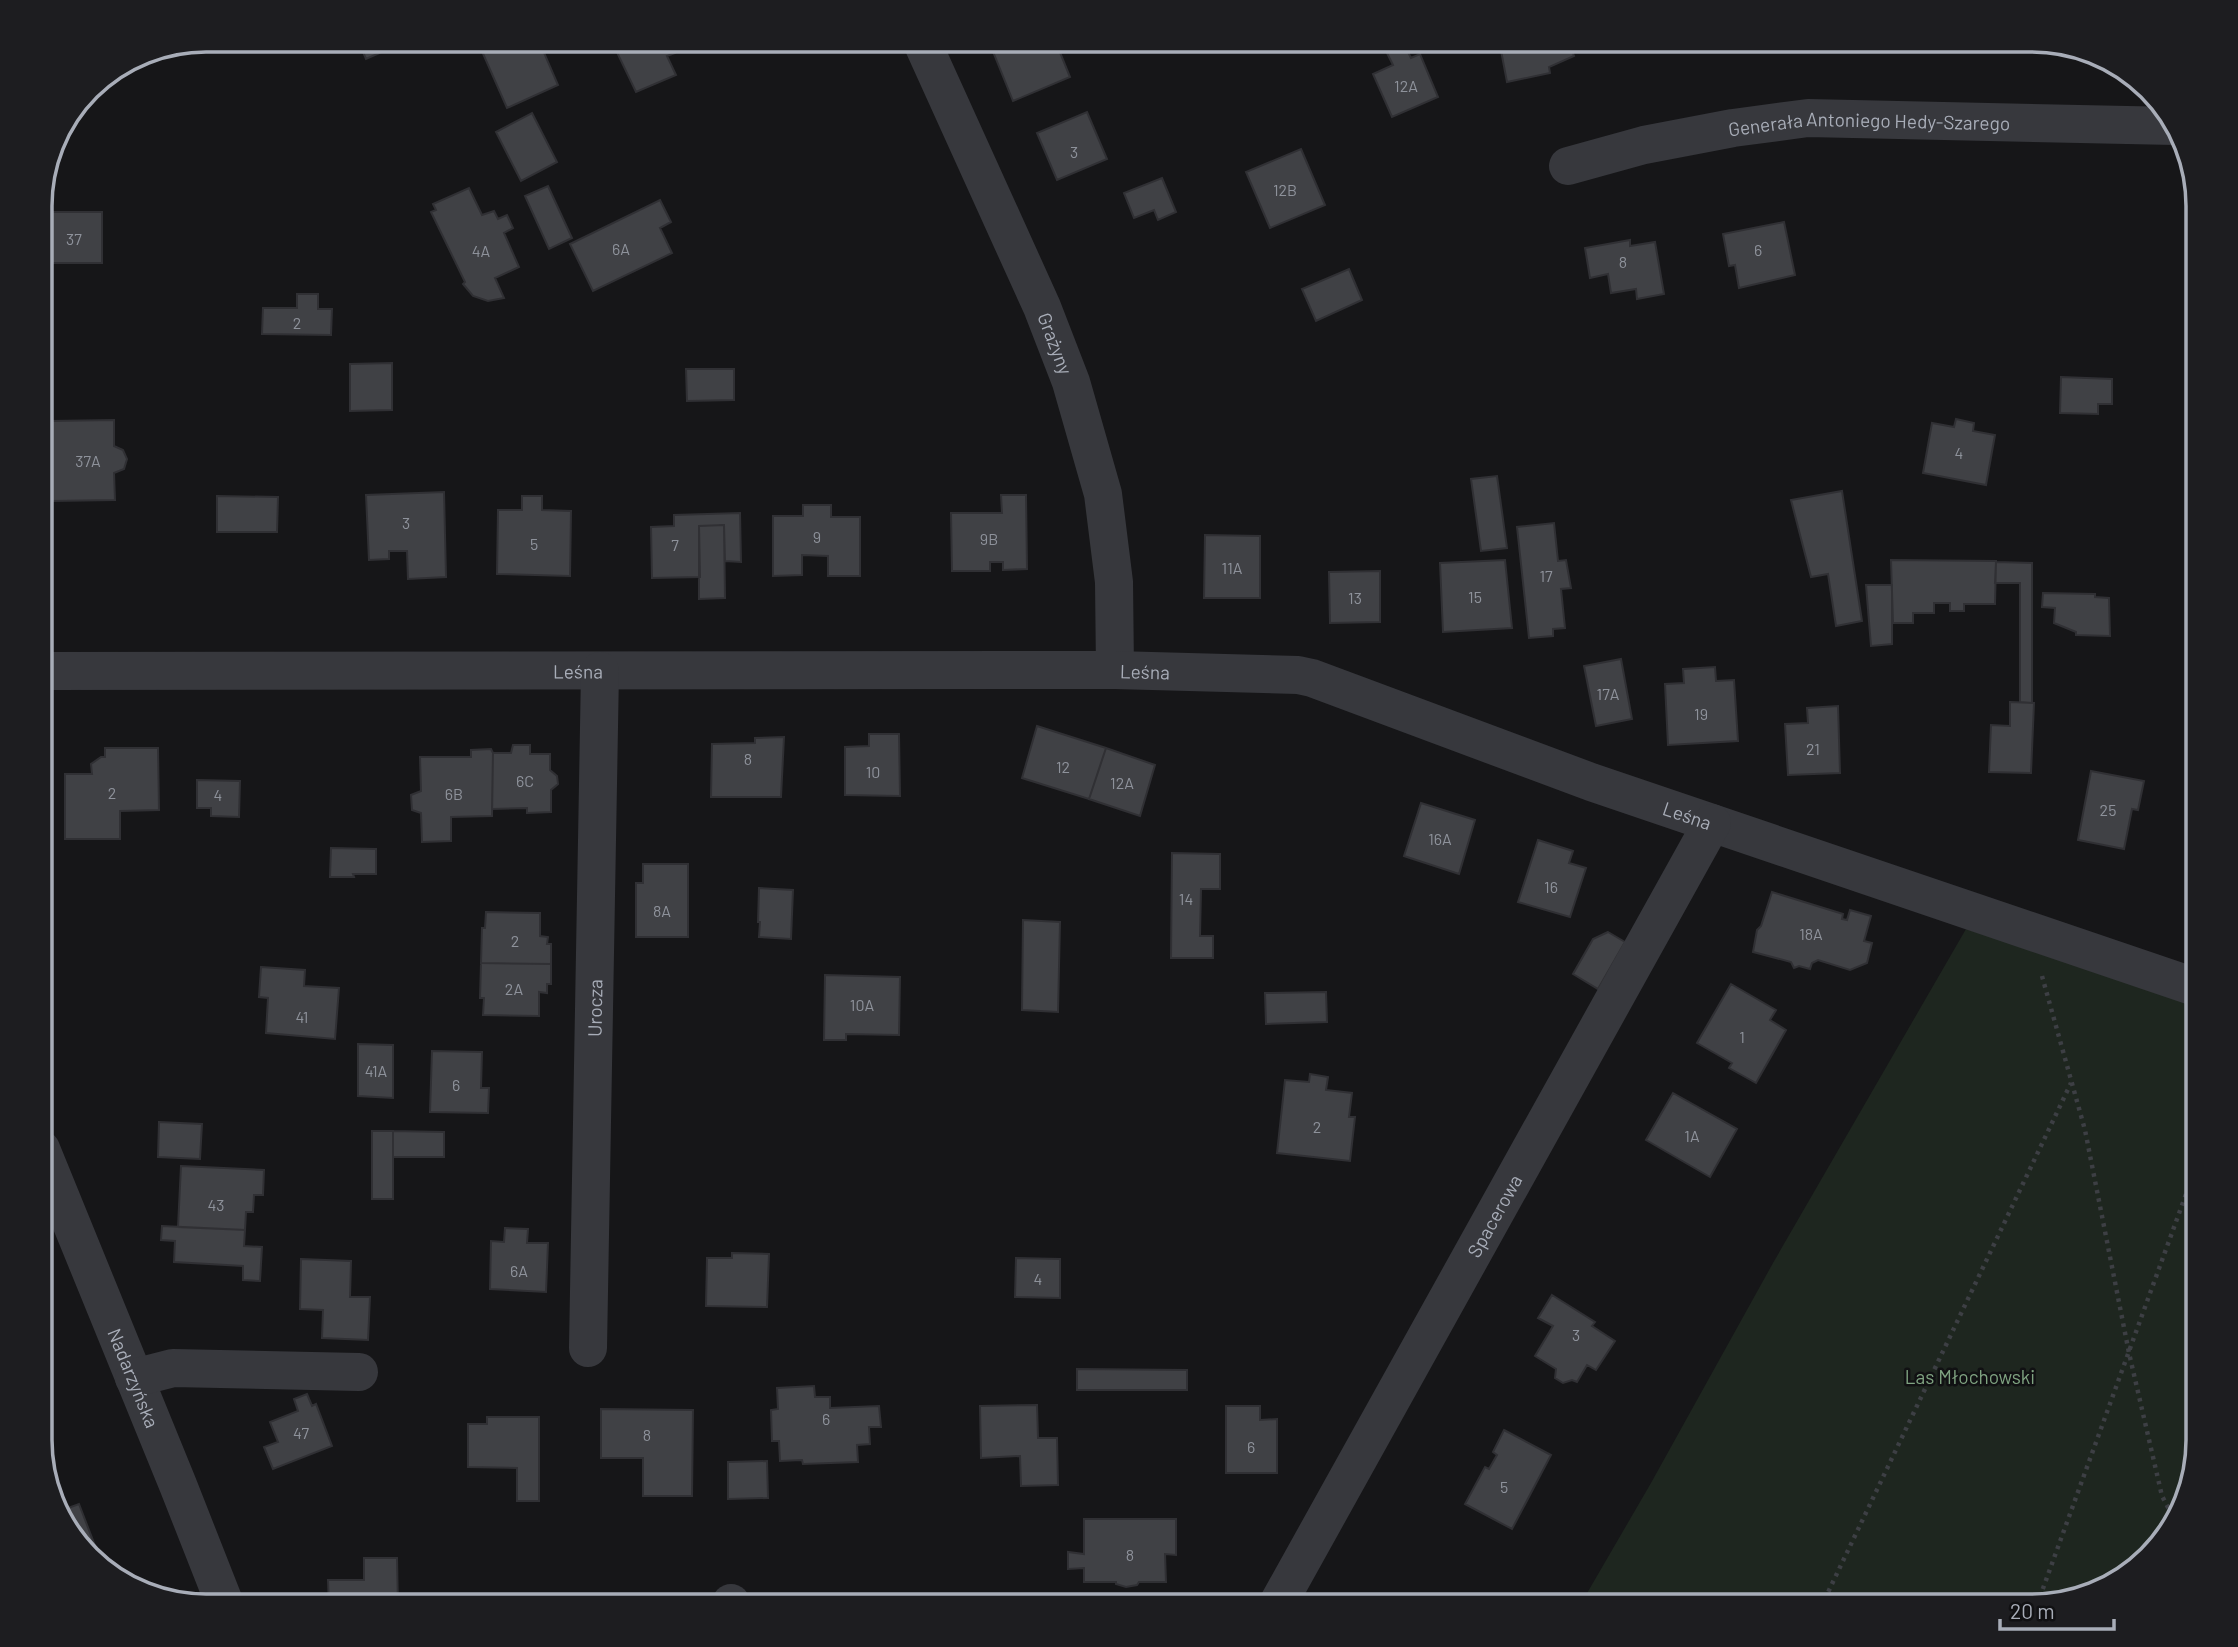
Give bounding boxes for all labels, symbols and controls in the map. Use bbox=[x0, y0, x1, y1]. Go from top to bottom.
house number: 12A bbox=[1394, 76, 1418, 95]
street label: Generała Antoniego Hedy-Szarego bbox=[1727, 106, 2010, 140]
house number: 3 bbox=[1070, 142, 1078, 161]
house number: 12B bbox=[1273, 180, 1297, 199]
house number: 37 bbox=[66, 229, 82, 248]
house number: 6A bbox=[612, 239, 630, 258]
house number: 6 bbox=[1754, 240, 1762, 259]
house number: 4A bbox=[472, 241, 491, 260]
house number: 8 bbox=[1619, 252, 1627, 271]
street label: Grażyny bbox=[1034, 309, 1078, 378]
house number: 2 bbox=[293, 313, 301, 332]
house number: 4 bbox=[1955, 443, 1963, 462]
house number: 37A bbox=[75, 451, 101, 470]
house number: 3 bbox=[402, 513, 410, 532]
house number: 9 bbox=[813, 527, 821, 546]
house number: 9B bbox=[980, 529, 998, 548]
house number: 5 bbox=[530, 534, 538, 553]
house number: 7 bbox=[671, 535, 679, 554]
house number: 11A bbox=[1222, 558, 1243, 577]
house number: 17 bbox=[1539, 566, 1553, 585]
house number: 15 bbox=[1468, 587, 1482, 606]
house number: 13 bbox=[1348, 588, 1362, 607]
street label: Leśna bbox=[553, 659, 603, 682]
street label: Leśna bbox=[1120, 659, 1170, 683]
house number: 17A bbox=[1597, 684, 1620, 703]
house number: 19 bbox=[1694, 704, 1708, 723]
house number: 21 bbox=[1806, 739, 1820, 758]
house number: 8 bbox=[744, 749, 752, 768]
house number: 12 bbox=[1056, 757, 1070, 776]
house number: 10 bbox=[866, 762, 880, 781]
house number: 6C bbox=[516, 771, 534, 790]
house number: 12A bbox=[1110, 773, 1134, 792]
house number: 2 bbox=[108, 783, 116, 802]
house number: 6B bbox=[445, 784, 463, 803]
house number: 4 bbox=[214, 785, 222, 804]
street label: Leśna bbox=[1660, 796, 1715, 834]
house number: 25 bbox=[2100, 800, 2116, 819]
house number: 16A bbox=[1428, 829, 1452, 848]
house number: 16 bbox=[1544, 877, 1558, 896]
house number: 14 bbox=[1179, 889, 1193, 908]
house number: 8A bbox=[653, 901, 671, 920]
house number: 18A bbox=[1799, 924, 1823, 943]
house number: 2 bbox=[511, 931, 519, 950]
house number: 2A bbox=[505, 979, 523, 998]
street label: Urocza bbox=[582, 979, 606, 1037]
house number: 10A bbox=[850, 995, 874, 1014]
house number: 41 bbox=[296, 1007, 308, 1026]
house number: 1 bbox=[1739, 1027, 1745, 1046]
house number: 41A bbox=[365, 1061, 388, 1080]
house number: 6 bbox=[452, 1075, 460, 1094]
house number: 2 bbox=[1313, 1117, 1321, 1136]
house number: 1A bbox=[1684, 1126, 1700, 1145]
street label: Spacerowa bbox=[1461, 1170, 1526, 1261]
house number: 43 bbox=[207, 1195, 225, 1214]
house number: 6A bbox=[510, 1261, 528, 1280]
house number: 4 bbox=[1034, 1269, 1042, 1288]
street label: Nadarzyńska bbox=[104, 1325, 165, 1431]
house number: 3 bbox=[1572, 1325, 1580, 1344]
park label: Las Młochowski bbox=[1905, 1365, 2035, 1388]
house number: 6 bbox=[822, 1409, 830, 1428]
house number: 47 bbox=[293, 1423, 309, 1442]
house number: 8 bbox=[643, 1425, 651, 1444]
house number: 6 bbox=[1247, 1437, 1255, 1456]
house number: 5 bbox=[1500, 1477, 1508, 1496]
house number: 8 bbox=[1126, 1545, 1134, 1564]
scale bar bbox=[2000, 1588, 2114, 1632]
text: 20 m bbox=[2010, 1598, 2055, 1623]

